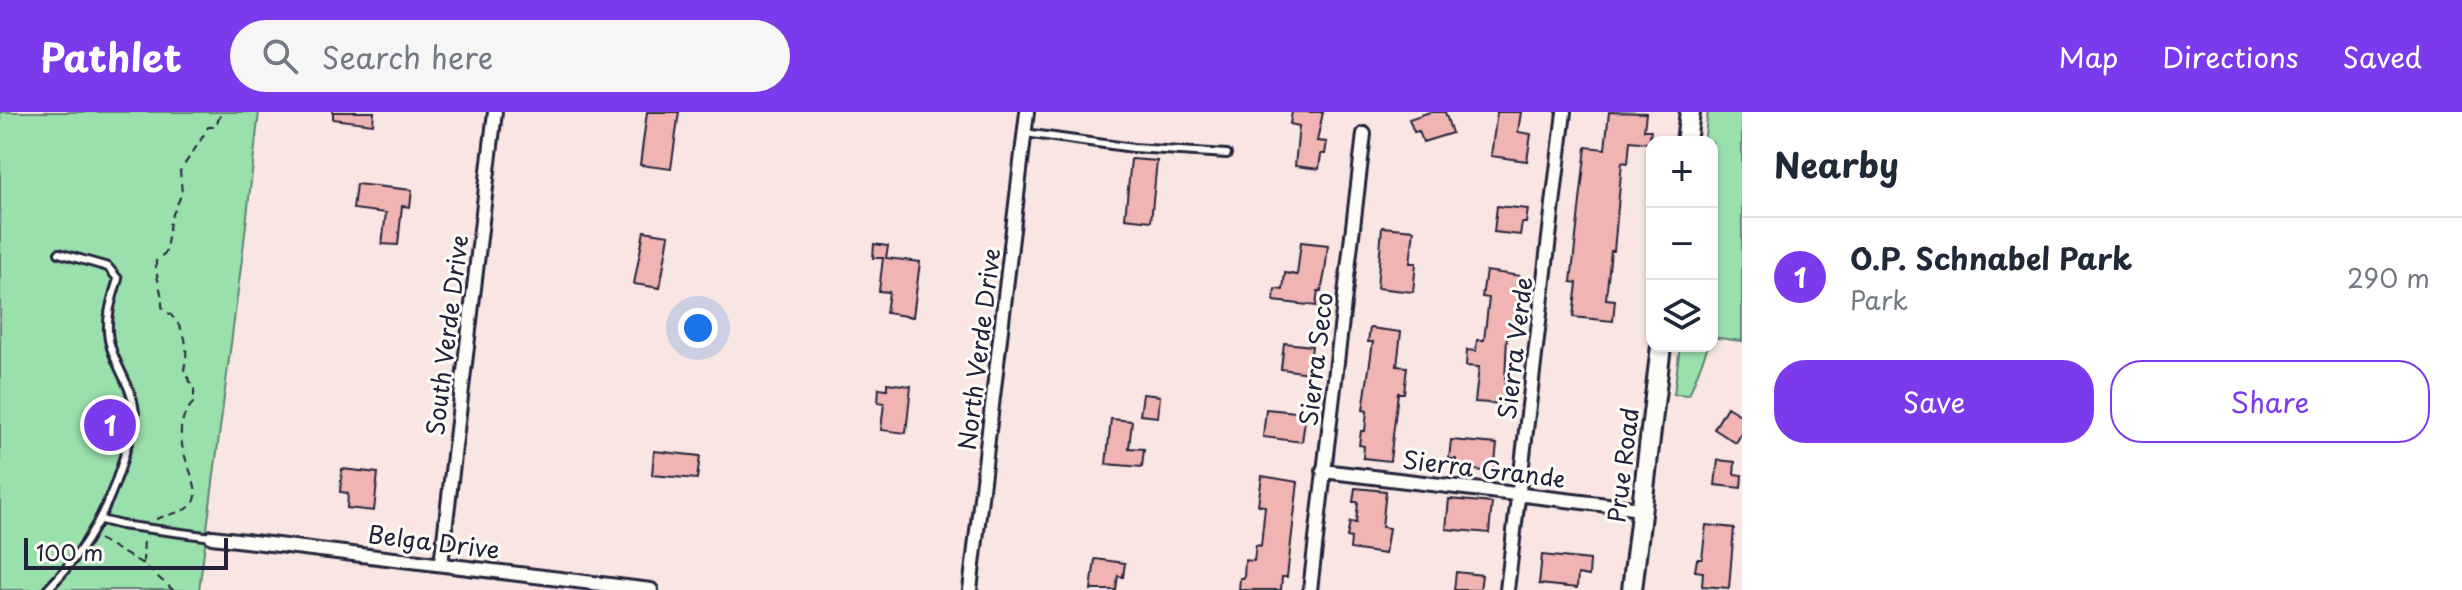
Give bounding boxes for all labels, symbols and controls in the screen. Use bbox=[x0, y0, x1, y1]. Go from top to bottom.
search box bbox=[230, 20, 790, 92]
text: Pathlet bbox=[40, 28, 182, 85]
icon: search bbox=[258, 34, 302, 78]
text: Search here bbox=[322, 34, 493, 79]
text: Map bbox=[2059, 35, 2118, 78]
text: Directions bbox=[2162, 35, 2299, 78]
text: Saved bbox=[2343, 35, 2422, 78]
map controls bbox=[1646, 136, 1718, 352]
button: + bbox=[1646, 136, 1718, 208]
text: Nearby bbox=[1774, 138, 1899, 190]
button: − bbox=[1646, 208, 1718, 280]
street label: South Verde Drive bbox=[416, 233, 476, 437]
text: O.P. Schnabel Park bbox=[1850, 235, 2132, 280]
street label: North Verde Drive bbox=[948, 246, 1008, 452]
text: 1 bbox=[1794, 258, 1806, 297]
text: 290 m bbox=[2347, 258, 2430, 297]
street label: Sierra Verde bbox=[1487, 275, 1541, 421]
button: layers bbox=[1646, 280, 1718, 352]
text: Park bbox=[1850, 280, 1908, 319]
street label: Sierra Seco bbox=[1289, 290, 1341, 428]
your location bbox=[678, 308, 718, 348]
button: Save bbox=[1774, 360, 2094, 443]
button: Share bbox=[2110, 360, 2430, 443]
pin: 1 bbox=[84, 395, 136, 455]
street label: Prue Road bbox=[1597, 406, 1647, 524]
street label: Sierra Grande bbox=[1401, 440, 1567, 496]
street label: Belga Drive bbox=[366, 515, 502, 567]
scale bar bbox=[24, 534, 228, 570]
text: 100 m bbox=[36, 535, 103, 568]

